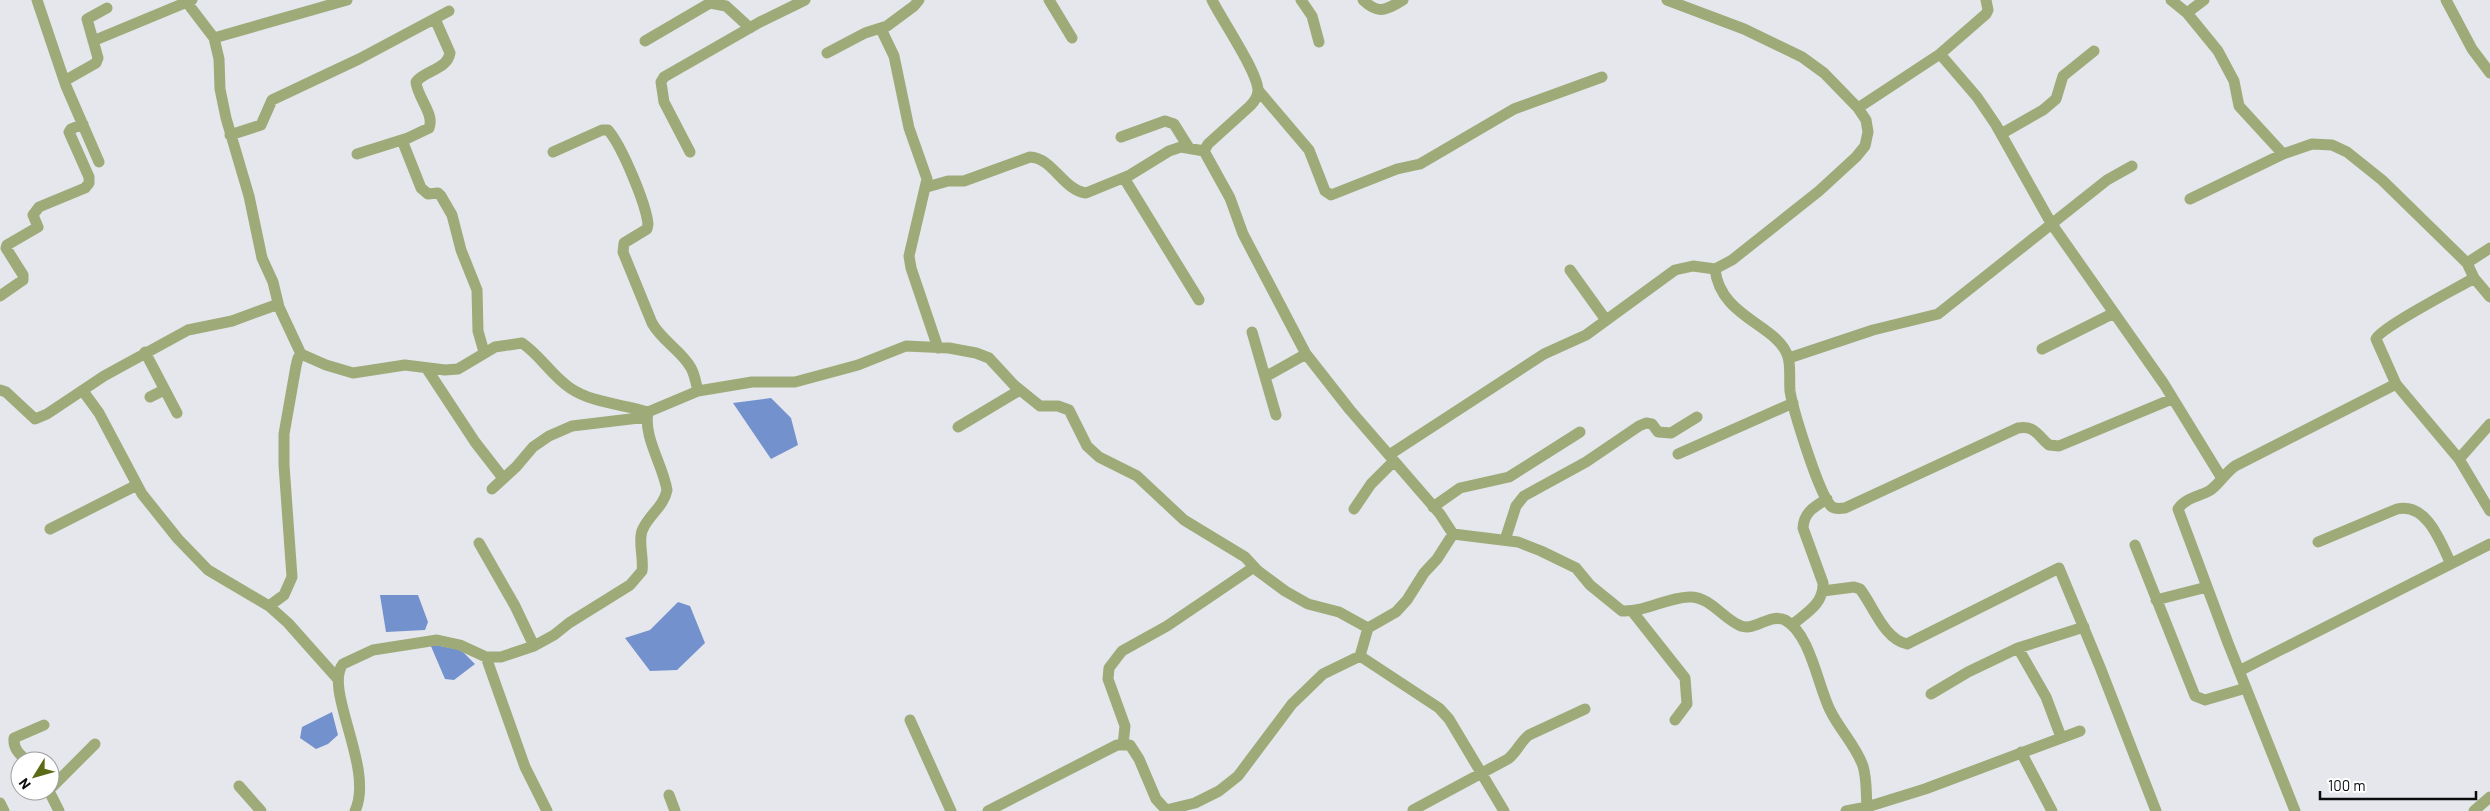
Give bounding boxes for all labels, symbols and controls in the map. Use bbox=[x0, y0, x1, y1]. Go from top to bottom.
north arrow bbox=[10, 751, 60, 801]
scale bar bbox=[2320, 768, 2476, 800]
text: N bbox=[15, 775, 34, 793]
text: 100 m bbox=[2328, 776, 2366, 794]

